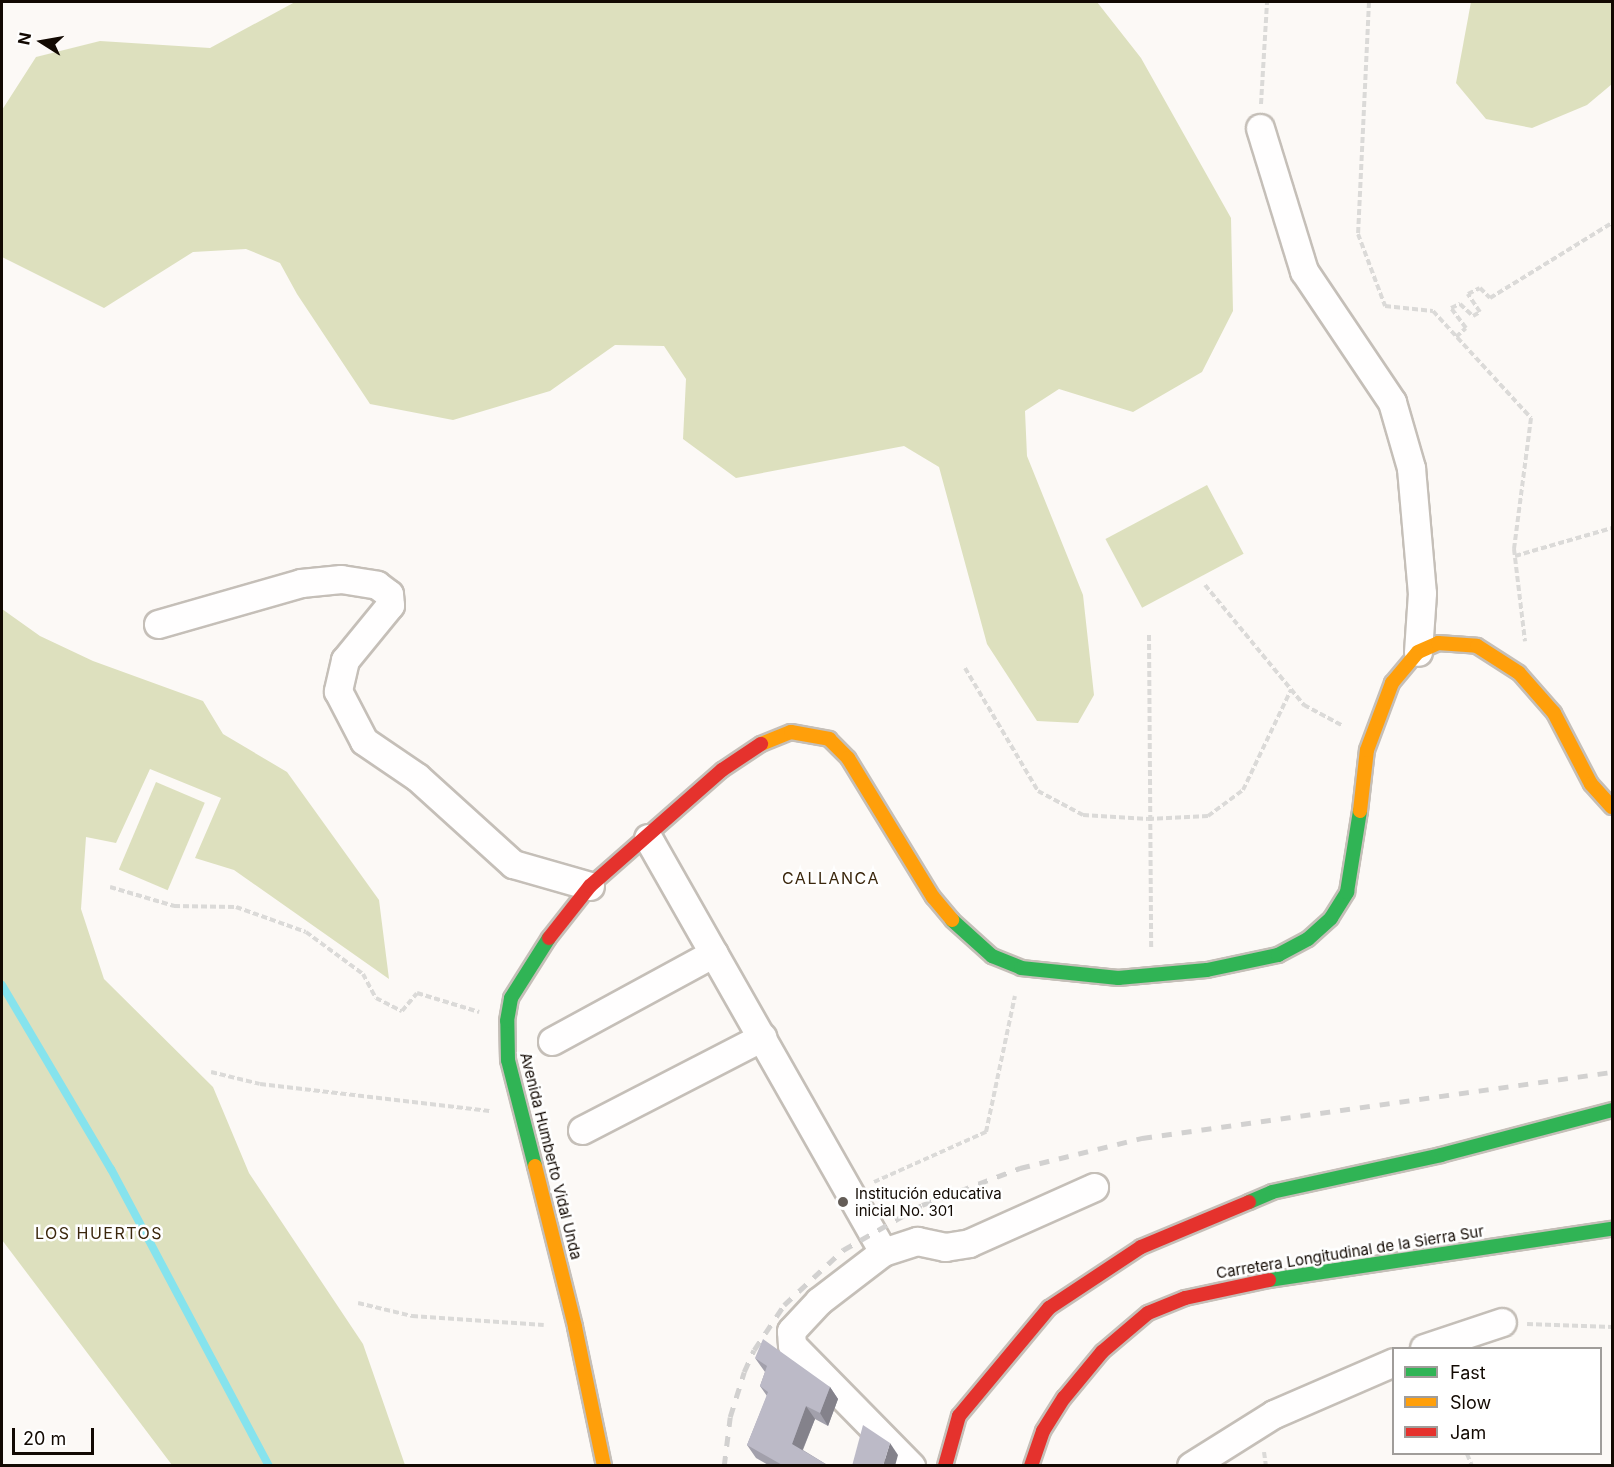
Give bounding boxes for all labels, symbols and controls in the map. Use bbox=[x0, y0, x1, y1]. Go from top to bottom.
north arrow bbox=[12, 12, 72, 72]
text: N bbox=[13, 31, 35, 46]
district label: CALLANCA bbox=[782, 868, 880, 888]
street label: Avenida Humberto Vidal Unda bbox=[517, 1051, 585, 1261]
place label: Institución educativa inicial No. 301 bbox=[855, 1184, 1002, 1219]
marker: Institución educativa inicial No. 301 bbox=[836, 1195, 850, 1209]
street label: Carretera Longitudinal de la Sierra Sur bbox=[1215, 1222, 1485, 1282]
district label: LOS HUERTOS bbox=[35, 1223, 163, 1243]
legend bbox=[1392, 1347, 1602, 1455]
text: Fast bbox=[1450, 1362, 1486, 1383]
text: Slow bbox=[1450, 1392, 1491, 1413]
scale bar bbox=[15, 1416, 98, 1454]
text: Jam bbox=[1450, 1422, 1486, 1443]
text: 20 m bbox=[23, 1428, 66, 1449]

